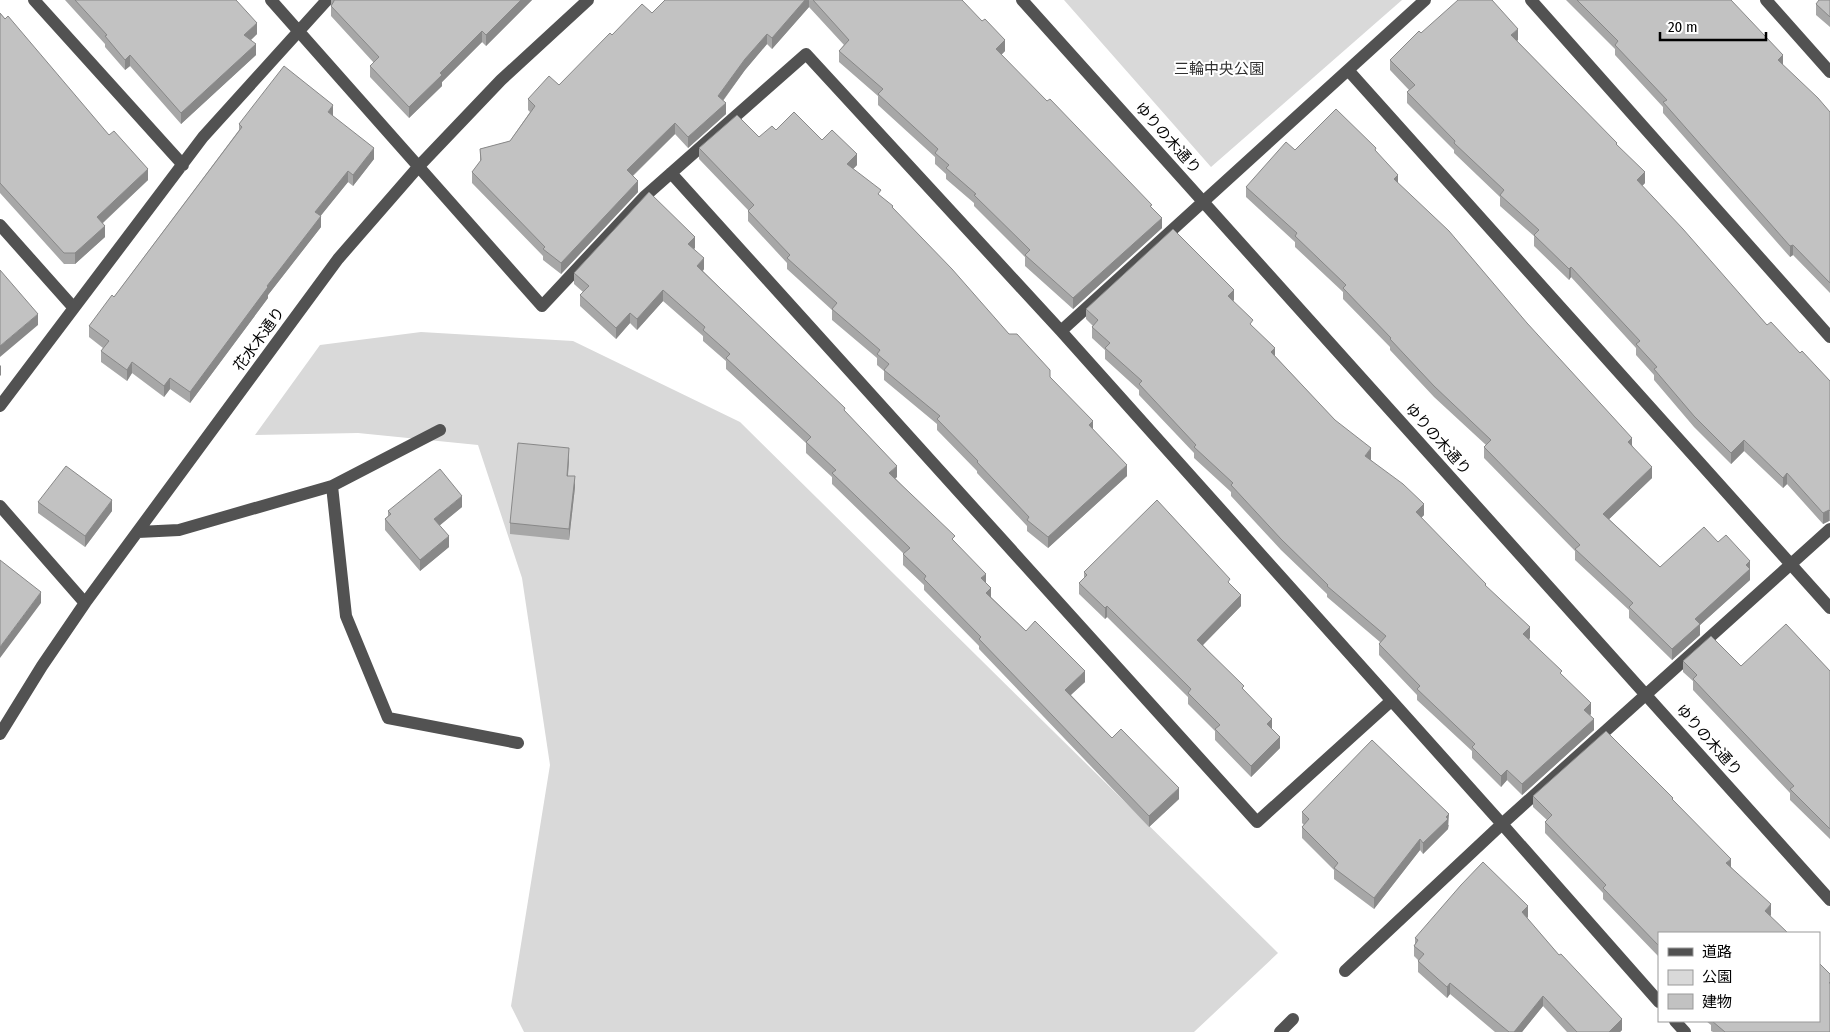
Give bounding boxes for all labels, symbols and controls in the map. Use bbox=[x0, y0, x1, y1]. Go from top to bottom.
scale bar bbox=[1660, 10, 1766, 42]
text: 20 m bbox=[1668, 18, 1698, 36]
park label: 三輪中央公園 bbox=[1174, 60, 1264, 78]
street label: ゆりの木通り bbox=[1131, 99, 1205, 177]
street label: 花水木通り bbox=[230, 303, 288, 375]
street label: ゆりの木通り bbox=[1401, 400, 1475, 478]
street label: ゆりの木通り bbox=[1672, 701, 1746, 779]
legend bbox=[1658, 932, 1820, 1022]
text: 道路 bbox=[1702, 943, 1732, 961]
text: 公園 bbox=[1702, 968, 1732, 986]
text: 建物 bbox=[1702, 993, 1732, 1011]

